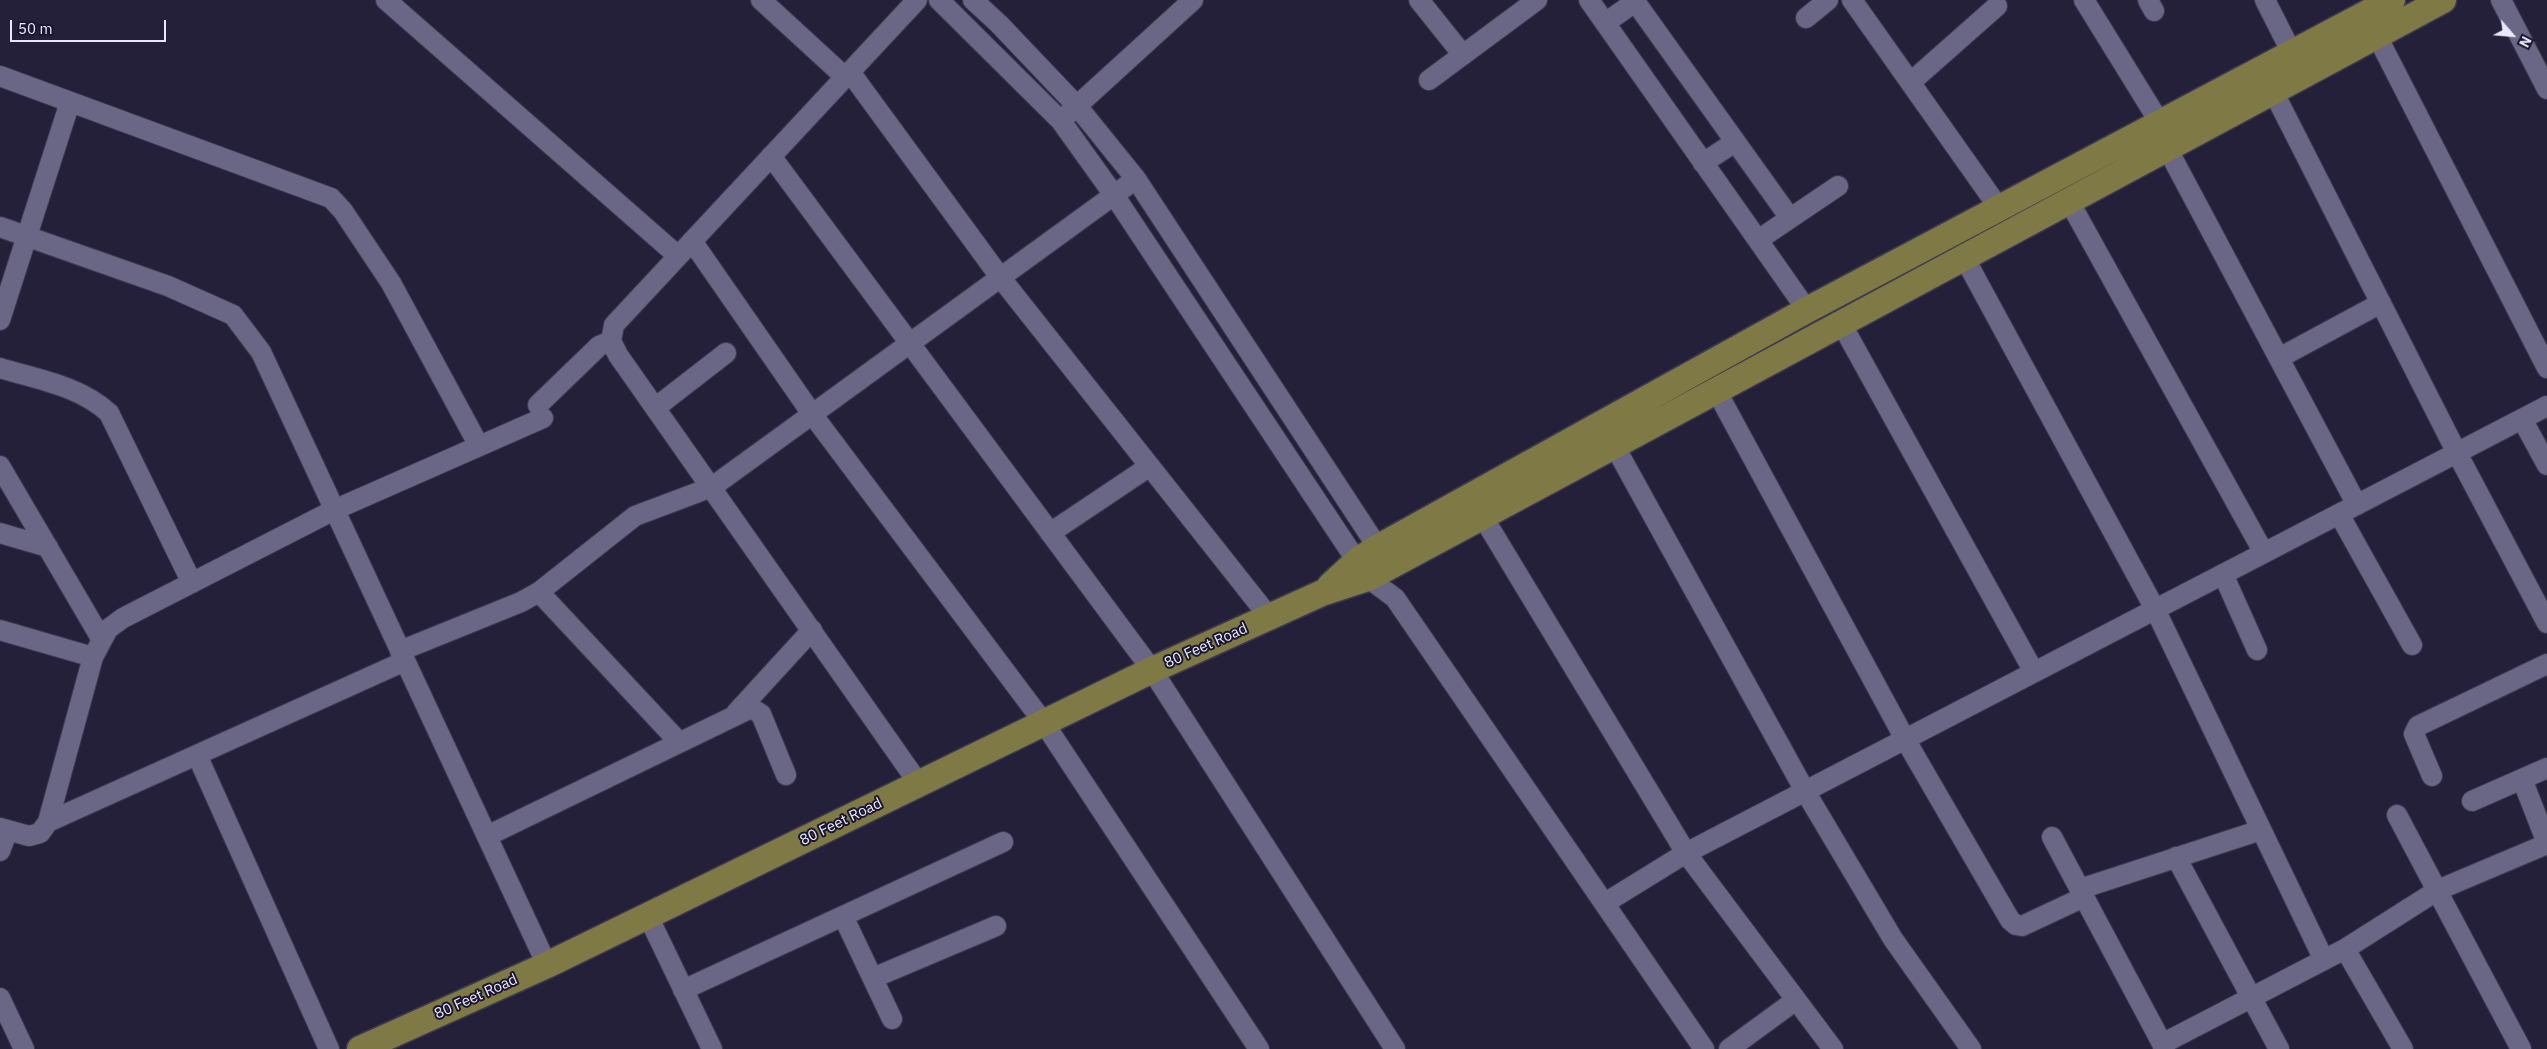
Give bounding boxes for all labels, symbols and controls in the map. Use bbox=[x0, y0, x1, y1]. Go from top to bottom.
scale bar bbox=[12, 10, 169, 42]
north arrow bbox=[2487, 10, 2537, 60]
text: 50 m bbox=[18, 19, 53, 38]
text: N bbox=[2515, 33, 2536, 50]
street label: 80 Feet Road bbox=[1162, 620, 1250, 672]
street label: 80 Feet Road bbox=[797, 794, 885, 850]
street label: 80 Feet Road bbox=[432, 971, 520, 1023]

